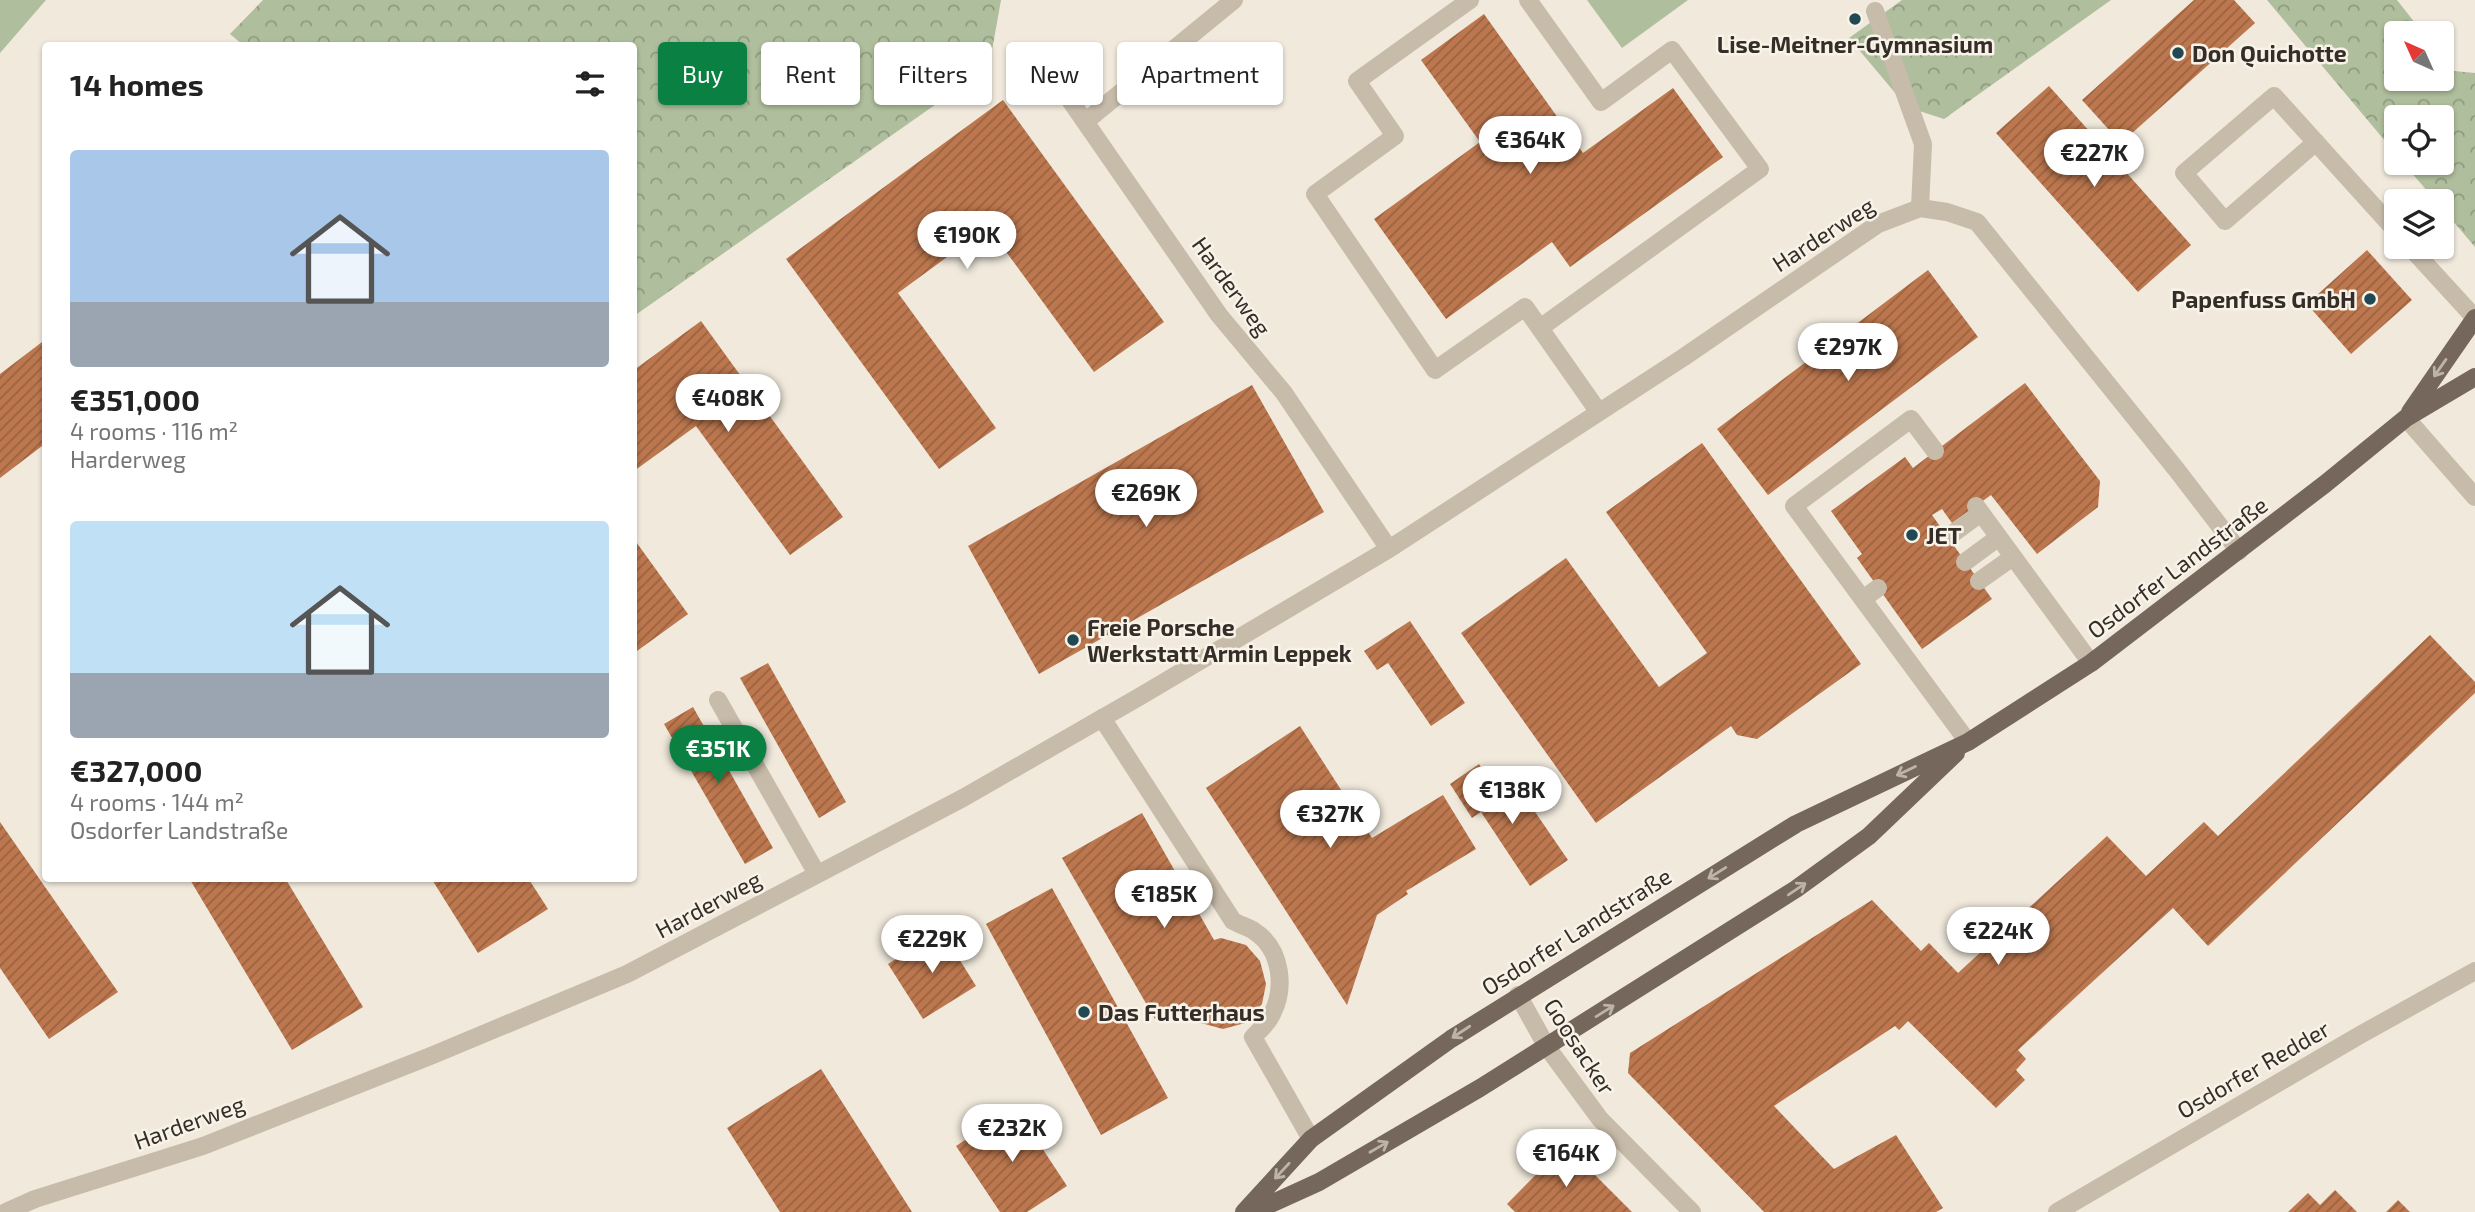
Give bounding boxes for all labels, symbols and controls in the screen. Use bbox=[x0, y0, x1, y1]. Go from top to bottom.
marker: Lise-Meitner-Gymnasium bbox=[1847, 11, 1863, 27]
north arrow bbox=[2384, 21, 2454, 91]
map controls bbox=[2384, 21, 2454, 259]
place label: Lise-Meitner-Gymnasium bbox=[1717, 30, 1993, 58]
place label: Don Quichotte bbox=[2192, 39, 2347, 68]
chip: Buy bbox=[658, 42, 747, 105]
chip: Rent bbox=[761, 42, 860, 105]
chip: Filters bbox=[874, 42, 992, 105]
chip: New bbox=[1006, 42, 1103, 105]
chip: Apartment bbox=[1117, 42, 1283, 105]
marker: Don Quichotte bbox=[2170, 45, 2186, 61]
icon: filters bbox=[571, 65, 609, 103]
text: 14 homes bbox=[70, 66, 204, 102]
button: locate bbox=[2384, 105, 2454, 175]
pin: €364K bbox=[1481, 116, 1579, 176]
text: €364K bbox=[1495, 125, 1565, 153]
pin: €227K bbox=[2045, 130, 2143, 189]
text: €227K bbox=[2060, 138, 2128, 166]
button: layers bbox=[2384, 189, 2454, 259]
street label: Harderweg bbox=[1767, 191, 1879, 277]
icon: home bbox=[277, 196, 403, 322]
pin: €190K bbox=[918, 212, 1016, 271]
text: €190K bbox=[933, 220, 1001, 248]
street label: Harderweg bbox=[1187, 231, 1277, 341]
place label: Papenfuss GmbH bbox=[2171, 285, 2356, 313]
marker: Papenfuss GmbH bbox=[2362, 291, 2378, 307]
pin: €297K bbox=[1799, 324, 1897, 383]
text: €297K bbox=[1814, 332, 1882, 360]
one-way arrow bbox=[2433, 358, 2447, 377]
pin: €408K bbox=[679, 374, 777, 434]
text: €351,000 bbox=[70, 381, 200, 417]
text: €408K bbox=[692, 383, 764, 411]
text: 4 rooms · 116 m² bbox=[70, 417, 238, 445]
text: Harderweg bbox=[70, 445, 186, 473]
pin: €269K bbox=[1097, 470, 1195, 529]
text: €269K bbox=[1111, 478, 1181, 506]
street label: Osdorfer Landstraße bbox=[2081, 490, 2273, 644]
place label: JET bbox=[1926, 521, 1962, 549]
marker: JET bbox=[1904, 527, 1920, 543]
icon: home bbox=[277, 567, 403, 693]
place label: Freie Porsche Werkstatt Armin Leppek bbox=[1087, 613, 1352, 667]
marker: Freie Porsche Werkstatt Armin Leppek bbox=[1065, 632, 1081, 648]
pin: €351K bbox=[669, 726, 767, 785]
text: €351K bbox=[685, 734, 751, 762]
text: €327,000 bbox=[70, 752, 202, 788]
one-way arrow bbox=[1896, 765, 1917, 779]
pin: €138K bbox=[1463, 766, 1561, 826]
text: €138K bbox=[1479, 775, 1545, 803]
text: 4 rooms · 144 m² bbox=[70, 788, 244, 816]
pin: €327K bbox=[1281, 790, 1379, 850]
text: €327K bbox=[1296, 799, 1364, 827]
text: Osdorfer Landstraße bbox=[70, 816, 288, 844]
street label: Osdorfer Landstraße bbox=[1476, 861, 1676, 1001]
street label: Harderweg bbox=[650, 864, 766, 944]
one-way arrow bbox=[1708, 866, 1728, 880]
pin: €185K bbox=[1115, 870, 1213, 930]
text: €185K bbox=[1131, 879, 1197, 907]
one-way arrow bbox=[1787, 881, 1806, 896]
pin: €224K bbox=[1949, 908, 2047, 967]
pin: €229K bbox=[883, 916, 981, 975]
text: €224K bbox=[1963, 916, 2033, 944]
text: €229K bbox=[897, 924, 967, 952]
street label: Goosacker bbox=[1539, 993, 1621, 1099]
place label: Das Futterhaus bbox=[1098, 998, 1265, 1026]
one-way arrow bbox=[1594, 1003, 1614, 1017]
marker: Das Futterhaus bbox=[1076, 1004, 1092, 1020]
street label: Osdorfer Redder bbox=[2172, 1014, 2334, 1124]
one-way arrow bbox=[1452, 1025, 1471, 1040]
street label: Harderweg bbox=[130, 1089, 248, 1155]
pin: €232K bbox=[963, 1104, 1061, 1164]
text: €232K bbox=[977, 1113, 1047, 1141]
pin: €164K bbox=[1517, 1130, 1615, 1189]
text: €164K bbox=[1532, 1138, 1600, 1166]
one-way arrow bbox=[1368, 1140, 1388, 1154]
one-way arrow bbox=[1273, 1162, 1290, 1179]

